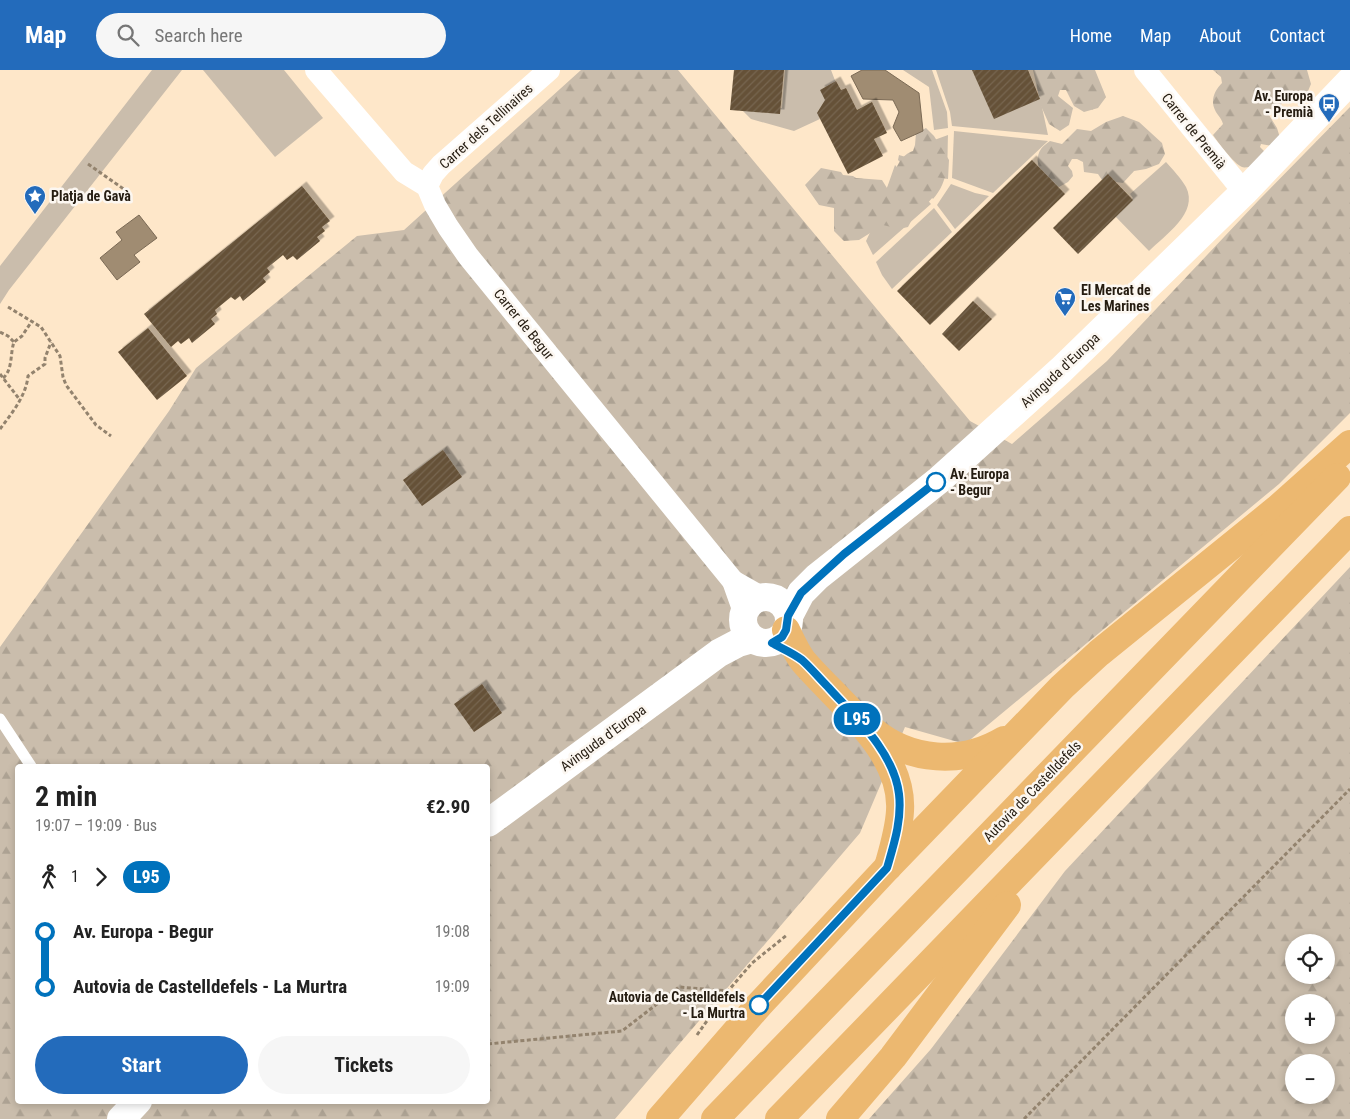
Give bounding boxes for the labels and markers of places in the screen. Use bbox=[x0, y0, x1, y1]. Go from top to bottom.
place label: Av. Europa - Premià bbox=[1254, 88, 1313, 120]
bus stop icon: Av. Europa - Premià bbox=[1317, 92, 1341, 123]
place icon: Platja de Gavà bbox=[23, 184, 47, 215]
place label: Platja de Gavà bbox=[51, 188, 131, 204]
place label: El Mercat de Les Marines bbox=[1081, 282, 1151, 314]
supermarket icon: El Mercat de Les Marines bbox=[1053, 286, 1077, 317]
place label: Av. Europa - Begur bbox=[950, 466, 1009, 498]
marker: Av. Europa - Begur bbox=[926, 472, 946, 492]
place label: Autovia de Castelldefels - La Murtra bbox=[609, 989, 745, 1021]
marker: Autovia de Castelldefels - La Murtra bbox=[749, 995, 769, 1015]

